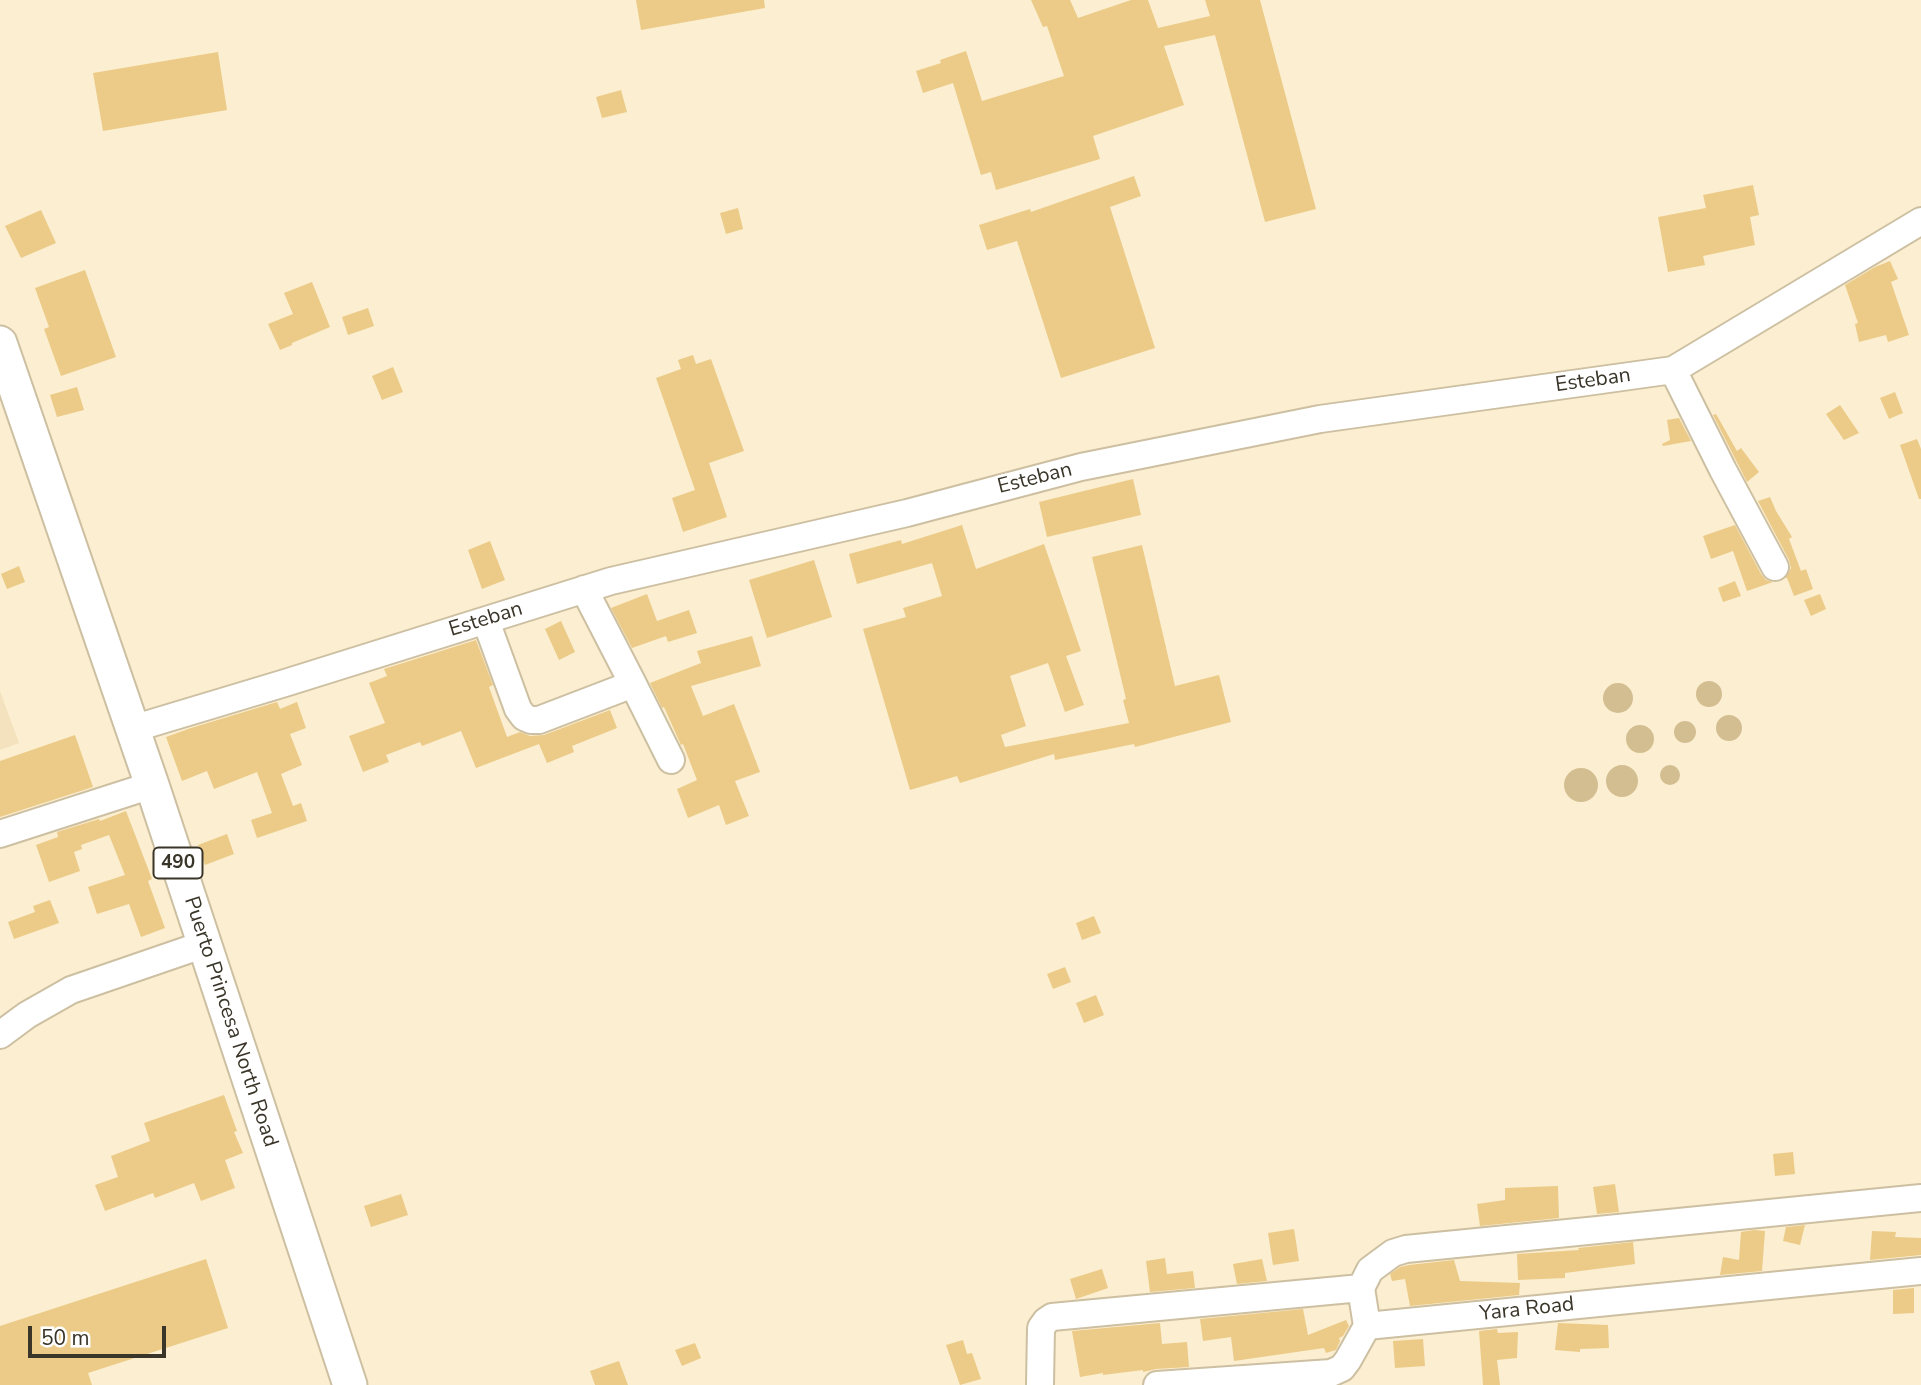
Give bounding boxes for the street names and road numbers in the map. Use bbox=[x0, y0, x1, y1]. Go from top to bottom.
street label: Esteban bbox=[1554, 363, 1632, 399]
street label: Esteban bbox=[995, 458, 1075, 500]
street label: Esteban bbox=[446, 597, 526, 643]
road number: 490 bbox=[154, 848, 202, 878]
street label: Puerto Princesa North Road bbox=[178, 894, 282, 1150]
street label: Yara Road bbox=[1479, 1293, 1575, 1327]

